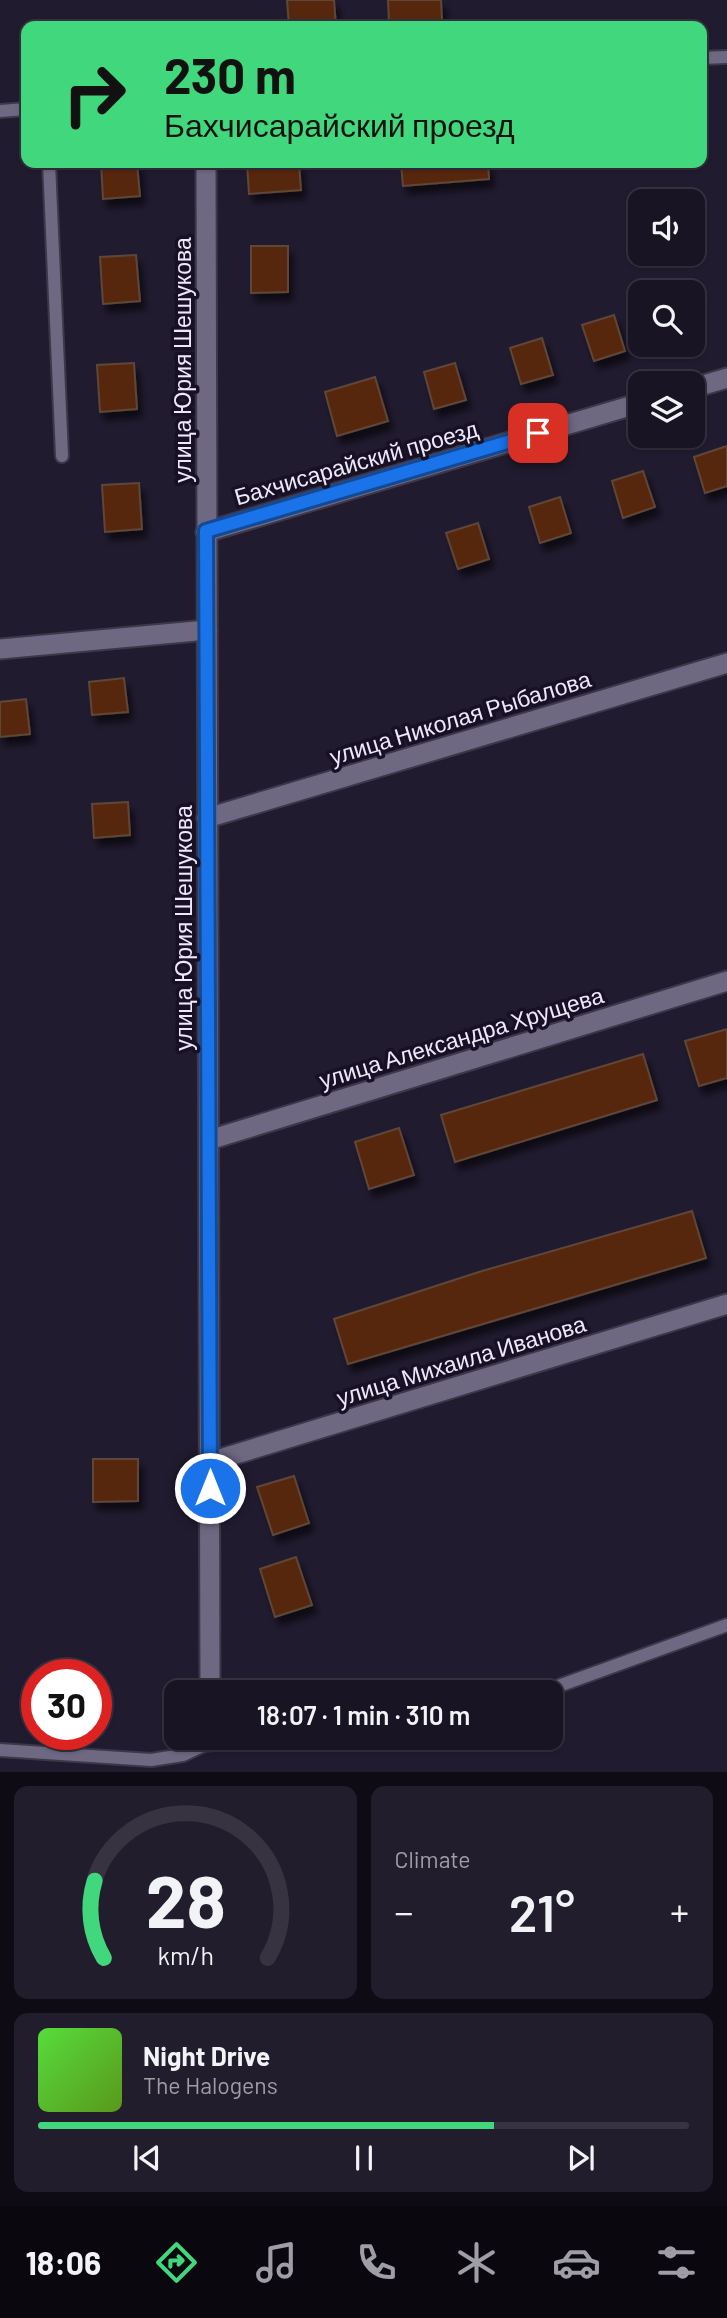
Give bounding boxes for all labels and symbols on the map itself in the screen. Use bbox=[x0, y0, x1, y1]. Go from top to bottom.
street label: улица Юрия Шешукова bbox=[168, 237, 196, 483]
pin bbox=[508, 403, 568, 463]
street label: Бахчисарайский проезд bbox=[231, 414, 482, 510]
street label: улица Николая Рыбалова bbox=[326, 664, 594, 770]
street label: улица Юрия Шешукова bbox=[169, 805, 197, 1051]
street label: улица Александра Хрущева bbox=[315, 980, 607, 1094]
street label: улица Михаила Иванова bbox=[333, 1309, 589, 1411]
position arrow bbox=[173, 1451, 247, 1525]
speed limit sign: 30 bbox=[21, 1659, 112, 1750]

